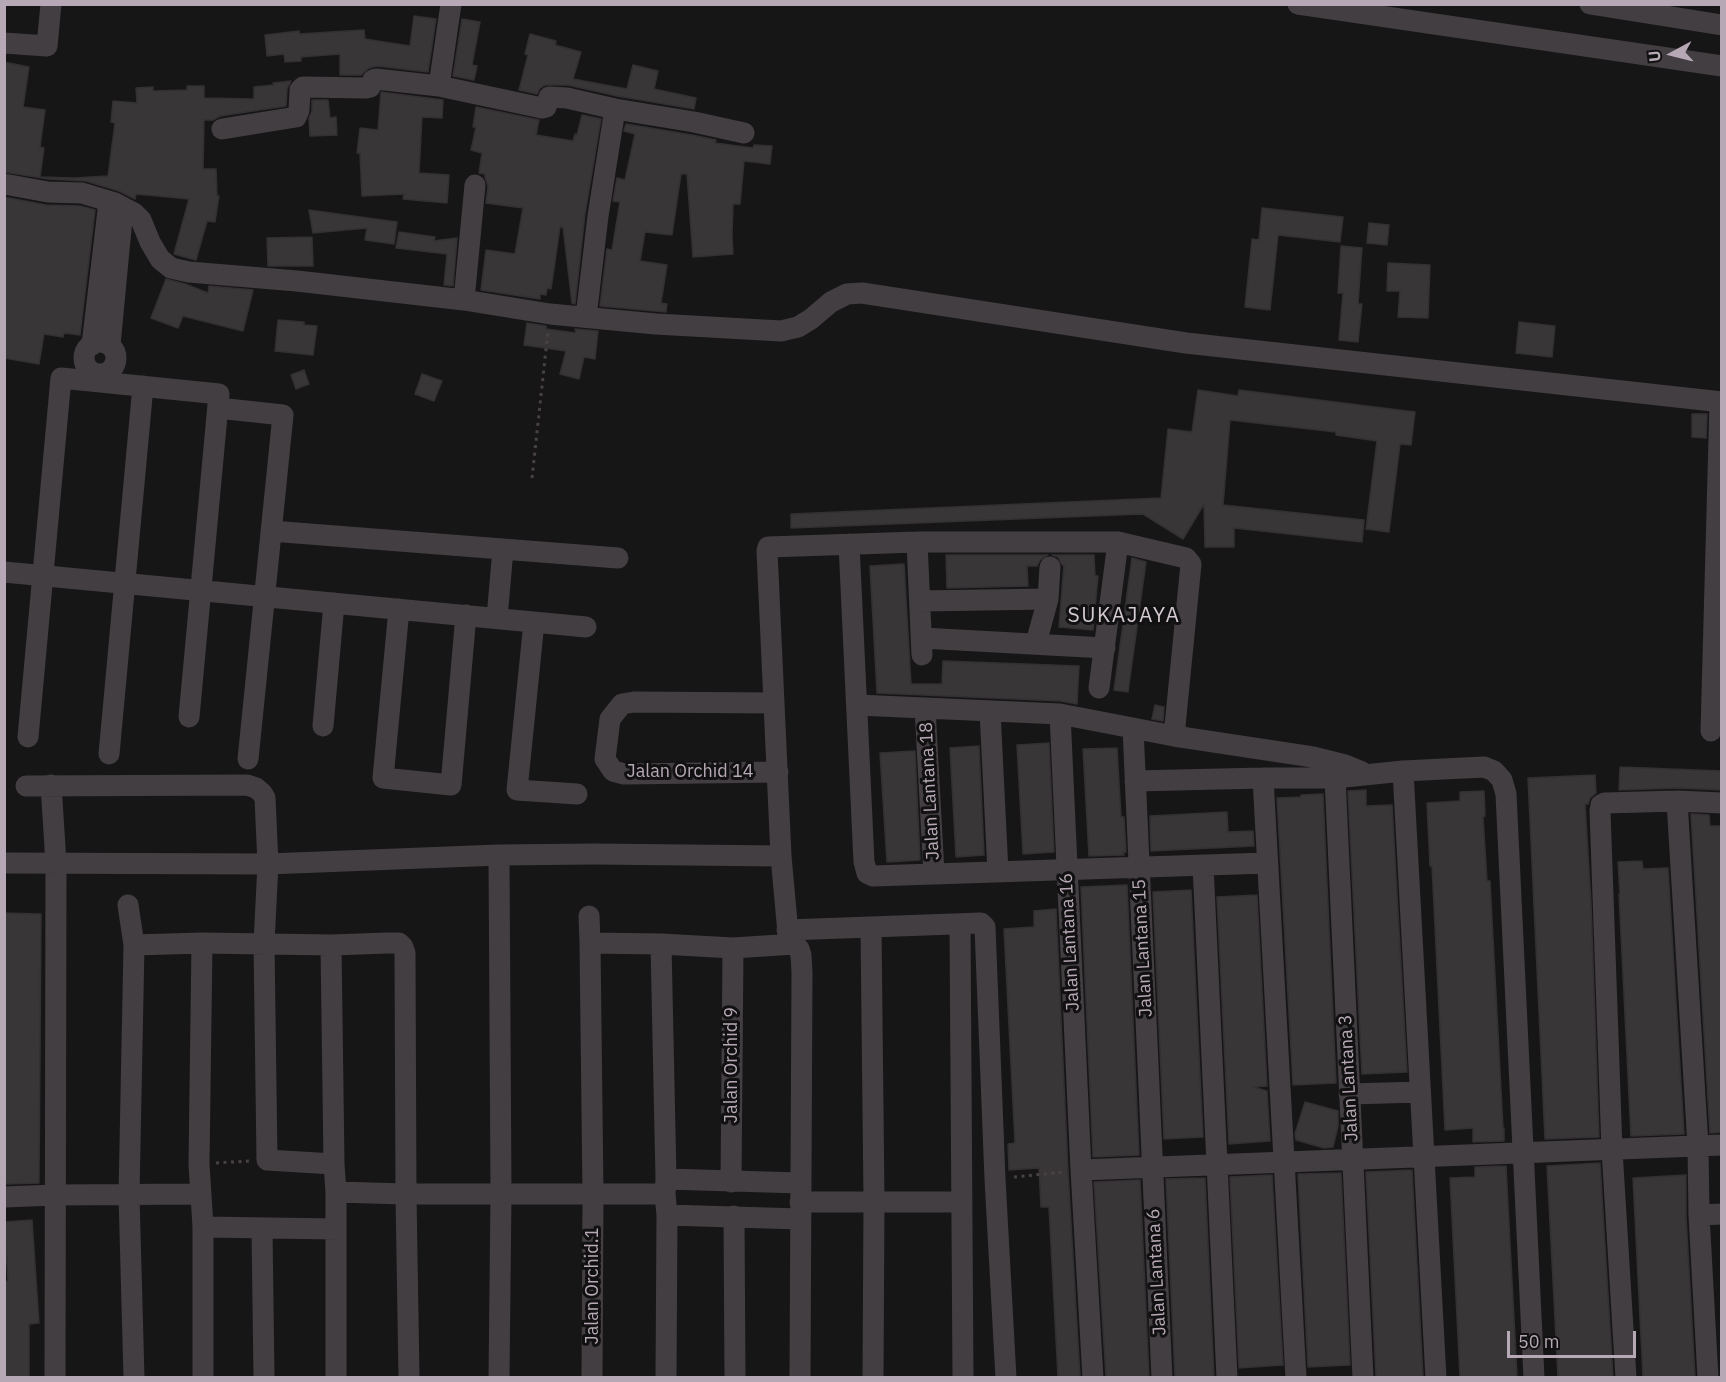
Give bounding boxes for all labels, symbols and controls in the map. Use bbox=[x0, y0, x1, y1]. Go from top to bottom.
north arrow bbox=[1642, 24, 1702, 84]
text: U bbox=[1644, 49, 1665, 63]
district label: SUKAJAYA bbox=[1068, 603, 1180, 629]
street label: Jalan Lantana 18 bbox=[916, 721, 944, 861]
street label: Jalan Orchid 14 bbox=[626, 761, 754, 783]
street label: Jalan Lantana 16 bbox=[1056, 872, 1084, 1012]
street label: Jalan Lantana 15 bbox=[1129, 878, 1157, 1018]
street label: Jalan Orchid 9 bbox=[721, 1007, 743, 1123]
street label: Jalan Lantana 3 bbox=[1335, 1014, 1363, 1142]
street label: Jalan Lantana 6 bbox=[1143, 1208, 1171, 1336]
street label: Jalan Orchid.1 bbox=[582, 1228, 604, 1344]
scale bar bbox=[1510, 1319, 1639, 1357]
text: 50 m bbox=[1518, 1330, 1560, 1353]

